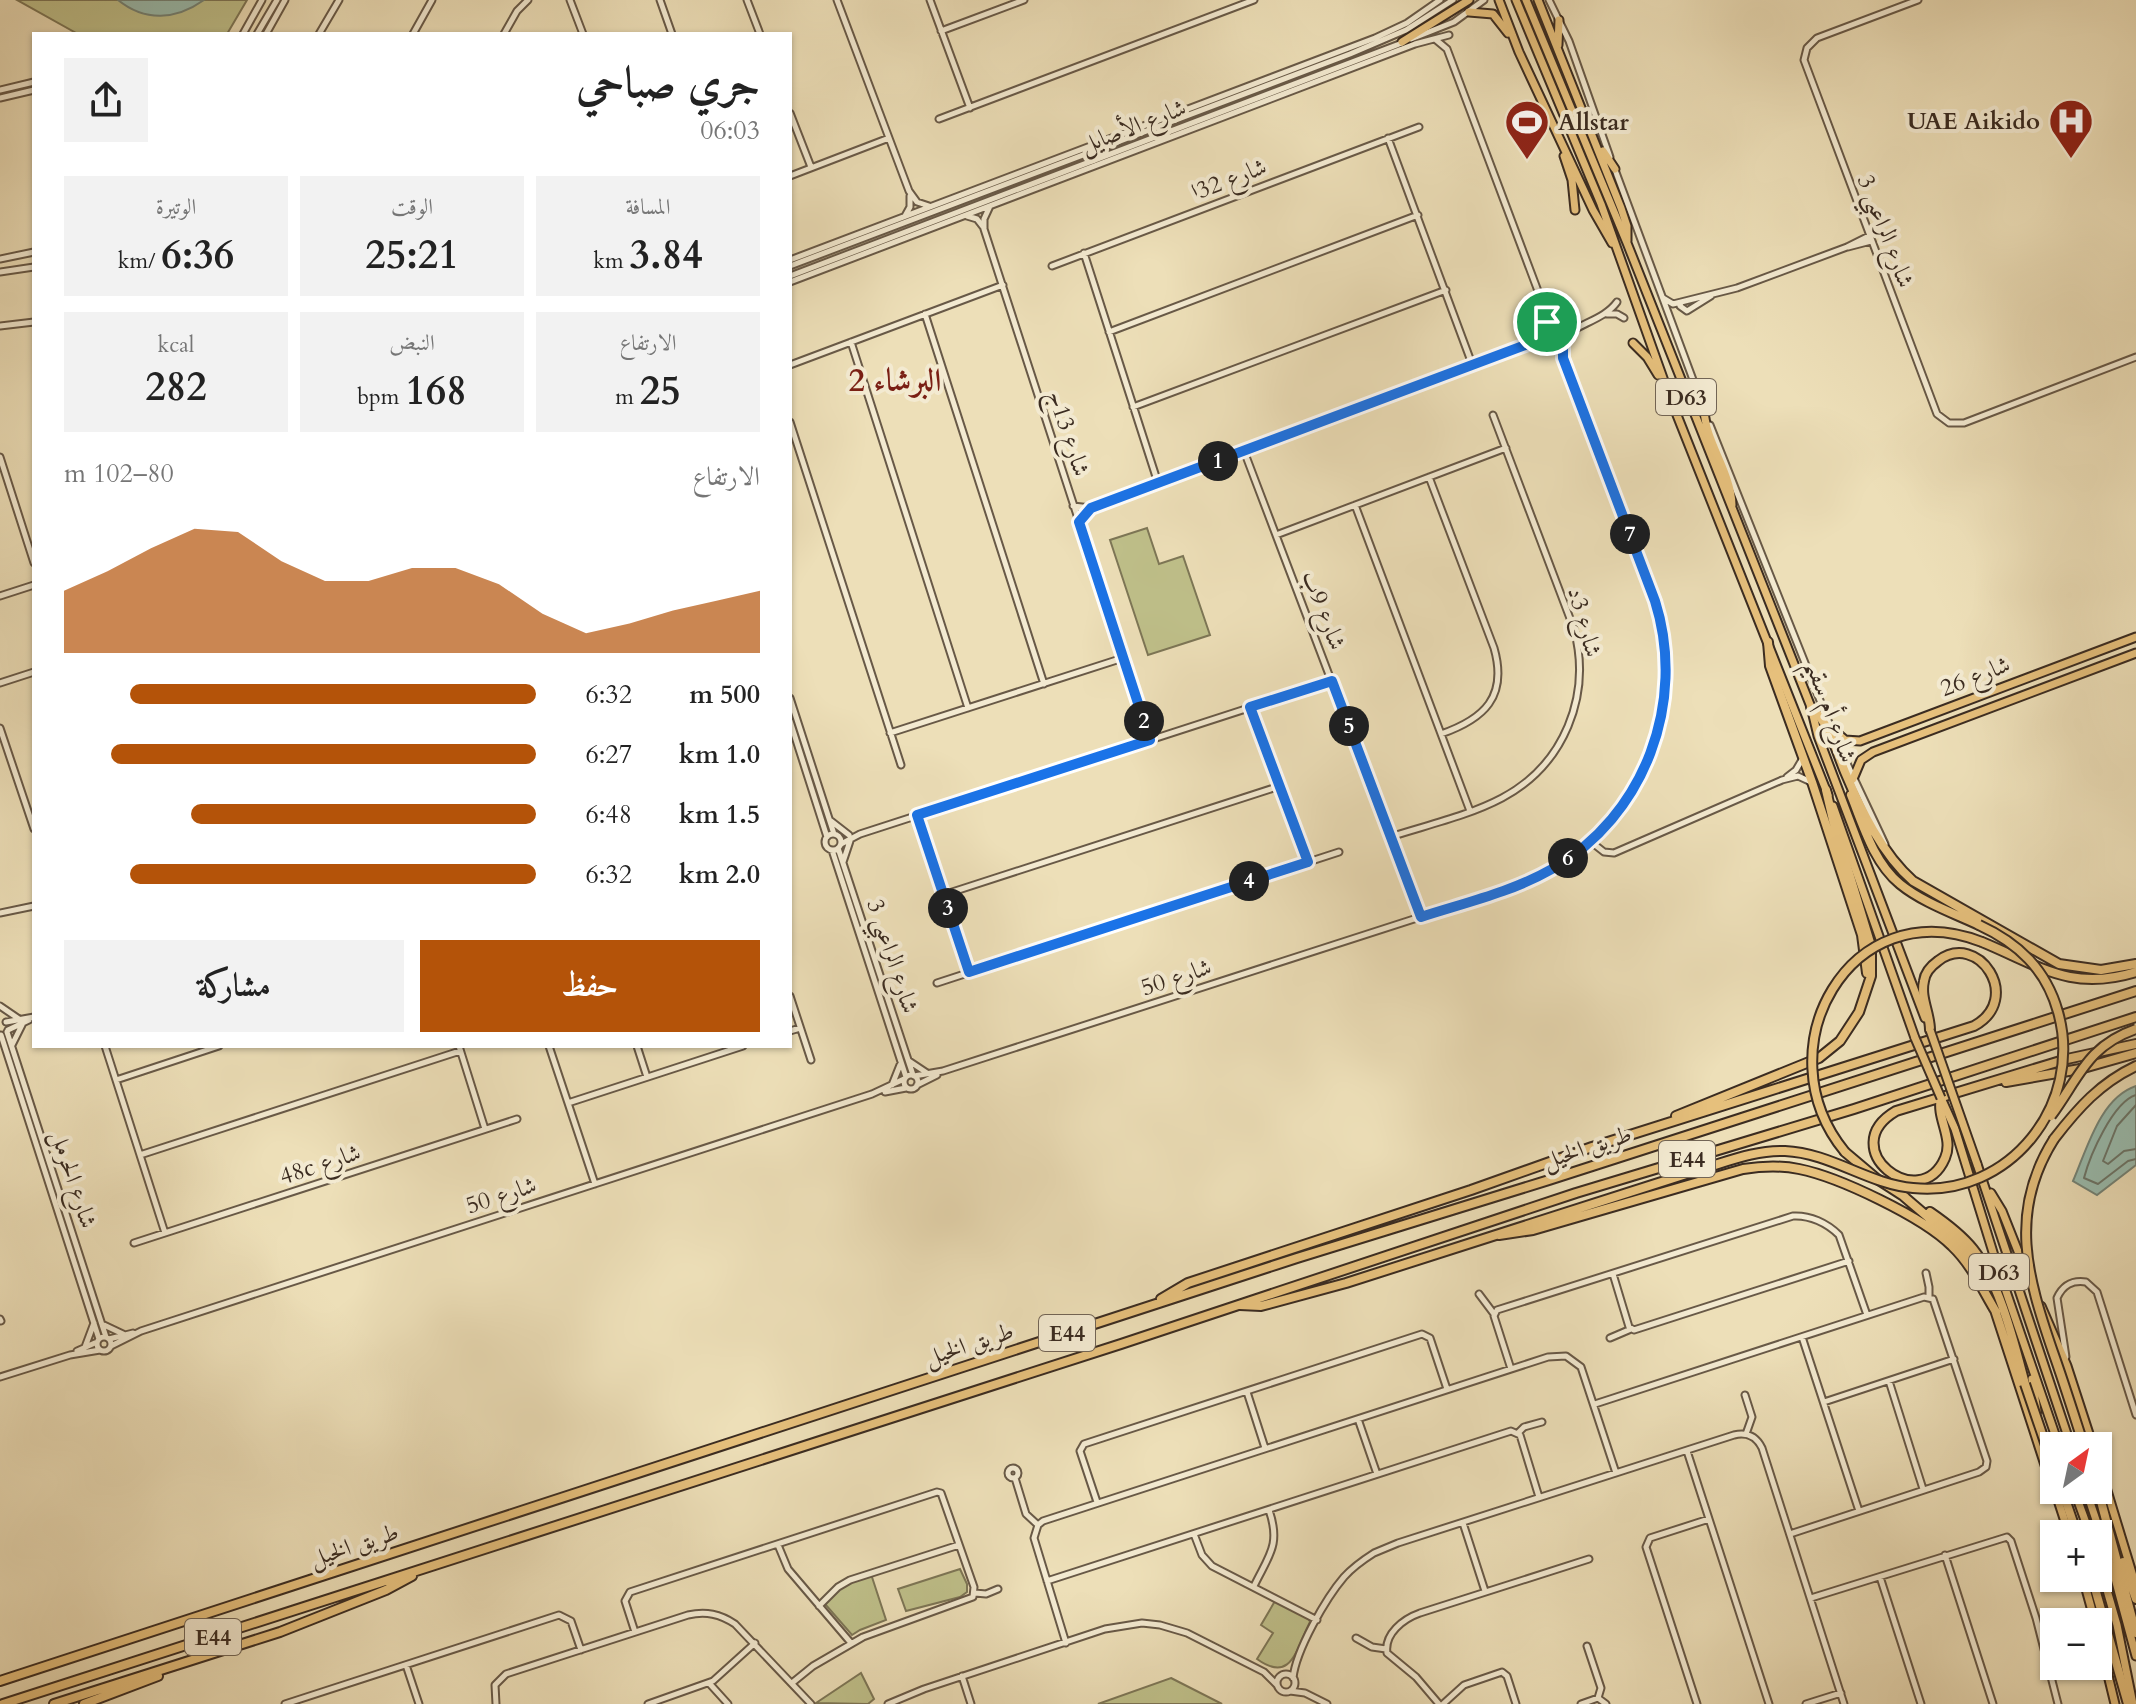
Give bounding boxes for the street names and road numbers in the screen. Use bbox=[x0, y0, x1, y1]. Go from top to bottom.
street label: شارع الأصايل bbox=[1075, 91, 1192, 165]
street label: شارع 32ا bbox=[1187, 150, 1273, 212]
street label: شارع الراعبي 3 bbox=[1844, 170, 1922, 294]
road number: D63 bbox=[1656, 379, 1716, 415]
street label: شارع 13ج bbox=[1035, 386, 1098, 482]
street label: شارع 9ب bbox=[1291, 566, 1354, 656]
street label: شارع 3د bbox=[1556, 583, 1610, 662]
street label: شارع 26 bbox=[1935, 648, 2016, 708]
street label: شارع أم سقيم bbox=[1790, 655, 1865, 770]
street label: شارع الراعبي 3 bbox=[854, 895, 927, 1019]
street label: شارع 50 bbox=[1136, 951, 1217, 1007]
street label: طريق الخيل bbox=[1538, 1118, 1636, 1177]
street label: شارع الحرمل bbox=[39, 1126, 105, 1233]
street label: 48c شارع bbox=[275, 1136, 366, 1196]
road number: E44 bbox=[1659, 1141, 1715, 1177]
street label: شارع 50 bbox=[461, 1169, 542, 1225]
road number: D63 bbox=[1969, 1254, 2029, 1290]
street label: طريق الخيل bbox=[920, 1315, 1018, 1374]
road number: E44 bbox=[1039, 1315, 1095, 1351]
street label: طريق الخيل bbox=[305, 1516, 403, 1575]
road number: E44 bbox=[185, 1619, 241, 1655]

